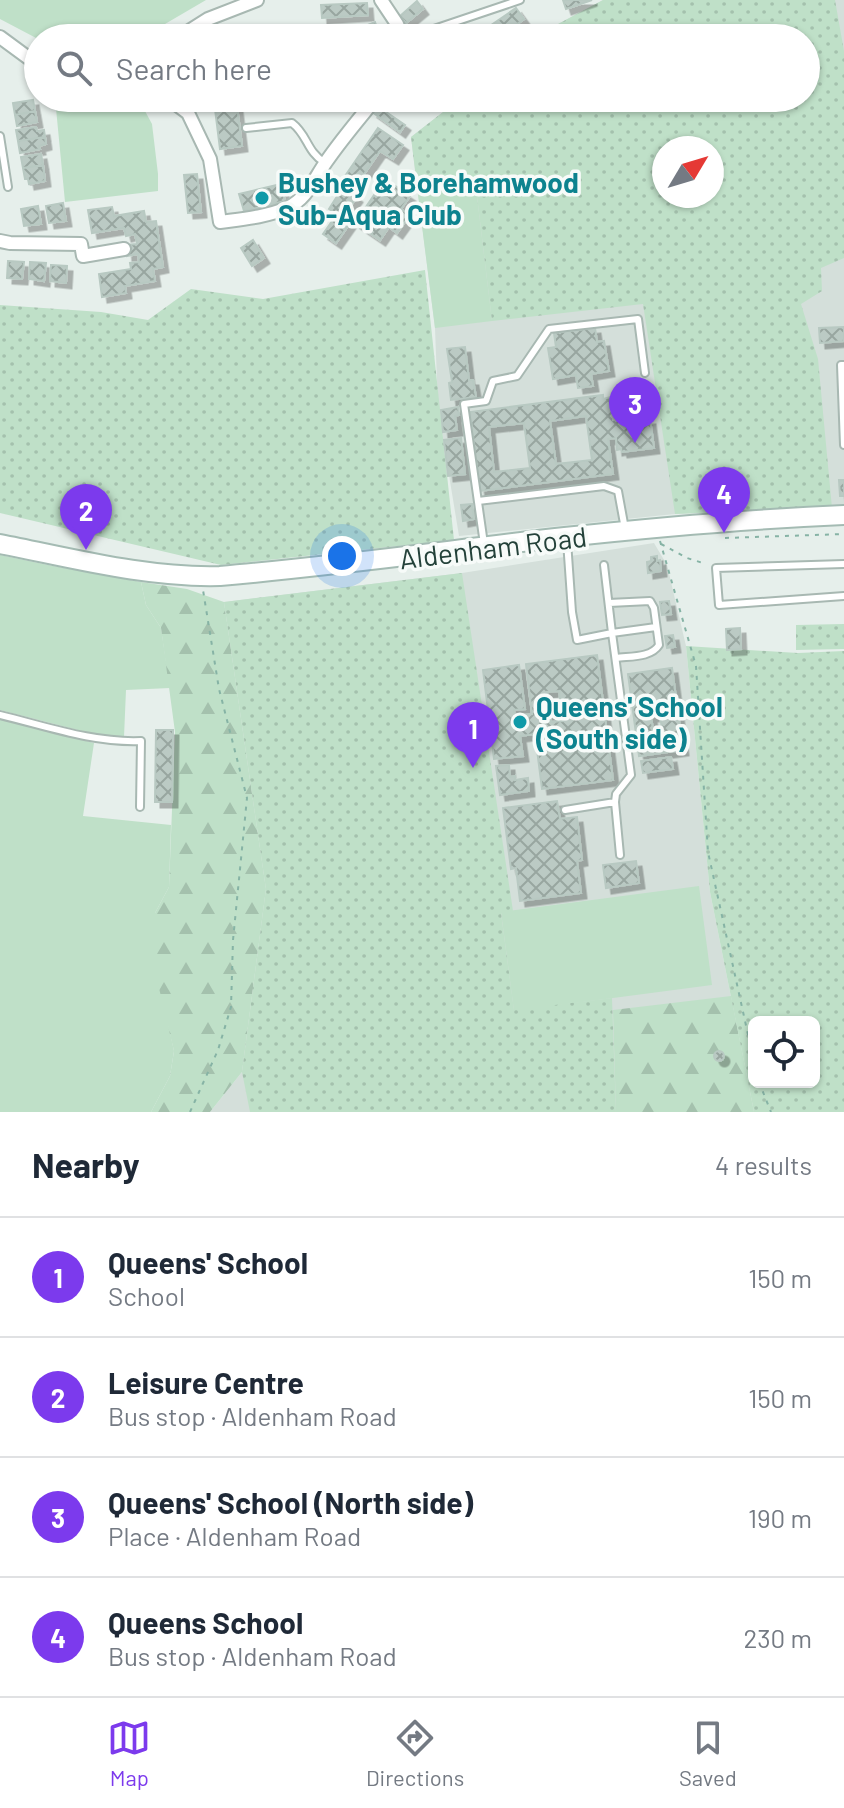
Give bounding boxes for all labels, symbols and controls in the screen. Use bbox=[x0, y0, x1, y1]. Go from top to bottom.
search box bbox=[24, 24, 820, 112]
icon: search bbox=[52, 46, 96, 90]
text: Search here bbox=[116, 50, 272, 86]
north arrow bbox=[652, 136, 724, 208]
place label: Bushey & Borehamwood Sub-Aqua Club bbox=[278, 165, 579, 231]
marker: Bushey & Borehamwood Sub-Aqua Club bbox=[253, 189, 271, 207]
pin: 3 bbox=[609, 377, 661, 443]
pin: 4 bbox=[698, 467, 750, 533]
pin: 2 bbox=[60, 484, 112, 550]
street label: Aldenham Road bbox=[397, 519, 589, 575]
your location bbox=[322, 536, 362, 576]
place label: Queens' School (South side) bbox=[535, 689, 723, 755]
pin: 1 bbox=[447, 702, 499, 768]
marker: Queens' School (South side) bbox=[511, 713, 529, 731]
map controls bbox=[748, 1016, 820, 1088]
button: locate bbox=[748, 1016, 820, 1088]
text: Nearby bbox=[32, 1144, 140, 1185]
text: 4 results bbox=[715, 1149, 812, 1180]
text: Queens' School bbox=[108, 1244, 308, 1280]
text: 1 bbox=[53, 1262, 63, 1293]
text: 150 m bbox=[748, 1262, 812, 1293]
text: School bbox=[108, 1280, 185, 1311]
text: Leisure Centre bbox=[108, 1364, 304, 1400]
text: 2 bbox=[51, 1382, 65, 1413]
text: 150 m bbox=[748, 1382, 812, 1413]
text: Bus stop · Aldenham Road bbox=[108, 1400, 397, 1431]
text: Queens' School (North side) bbox=[108, 1484, 473, 1520]
text: 3 bbox=[51, 1502, 65, 1533]
text: 190 m bbox=[748, 1502, 812, 1533]
text: Place · Aldenham Road bbox=[108, 1520, 361, 1551]
text: Queens School bbox=[108, 1604, 303, 1640]
text: 4 bbox=[50, 1622, 66, 1653]
text: 230 m bbox=[743, 1622, 812, 1653]
text: Bus stop · Aldenham Road bbox=[108, 1640, 397, 1671]
tab: Map bbox=[107, 1716, 151, 1790]
tab: Directions bbox=[366, 1716, 464, 1790]
tab: Saved bbox=[679, 1716, 737, 1790]

